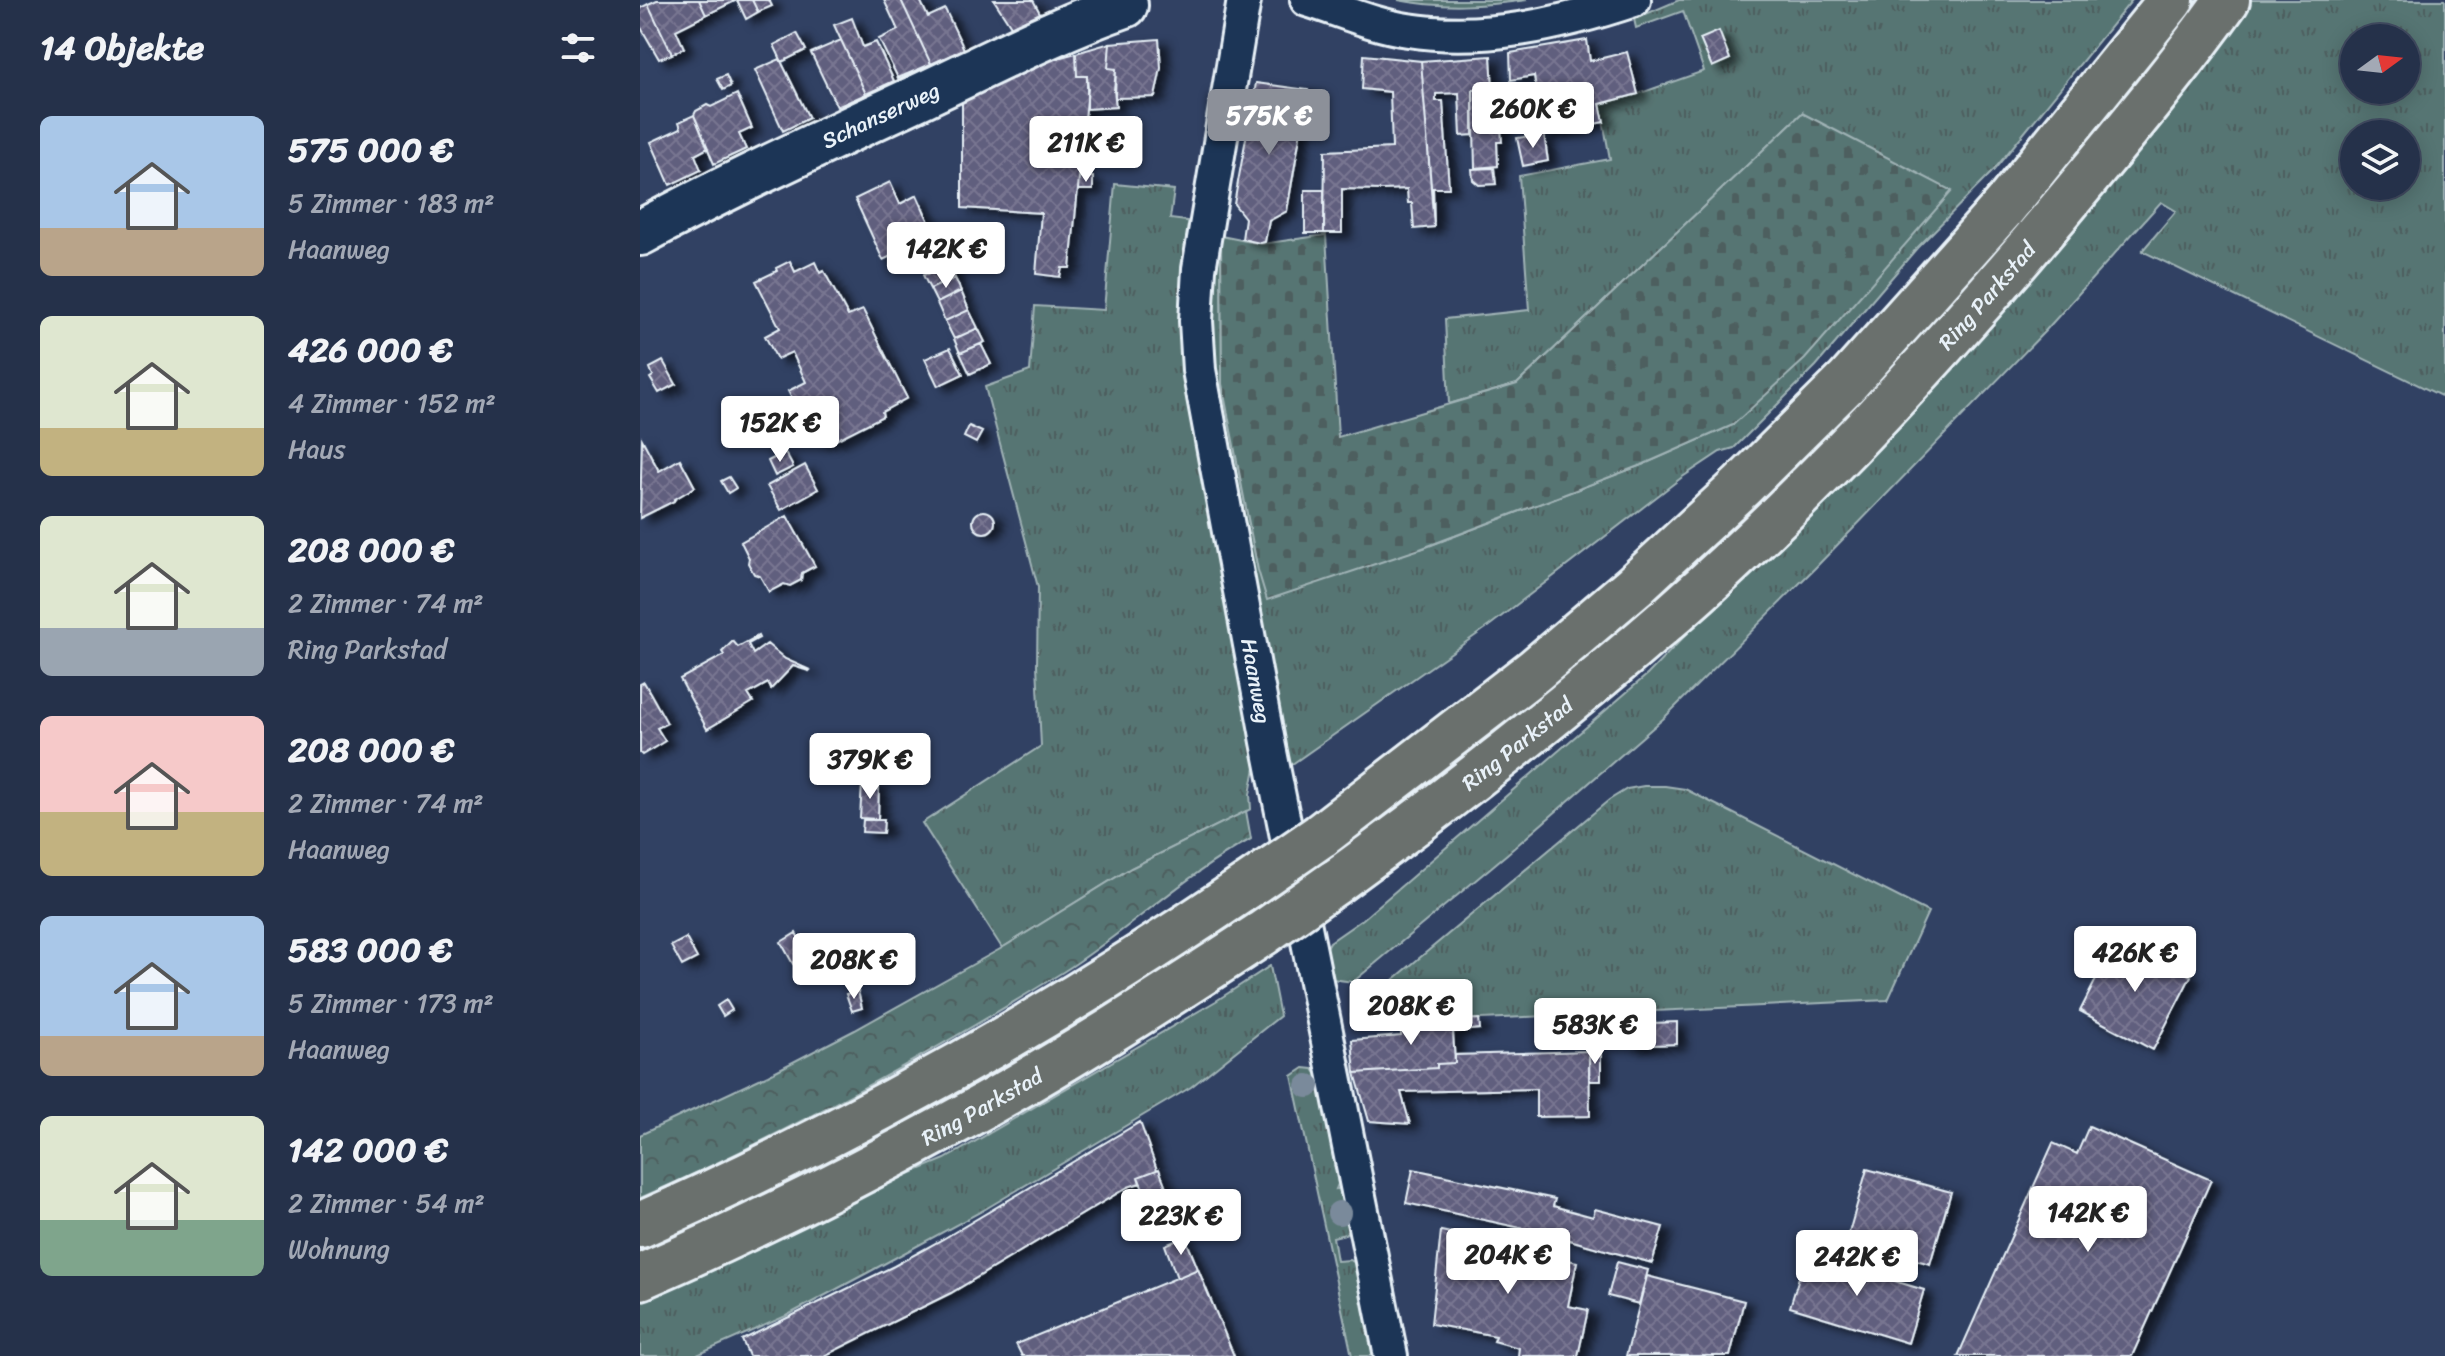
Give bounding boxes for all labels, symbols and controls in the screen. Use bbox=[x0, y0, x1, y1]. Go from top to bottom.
text: 14 Objekte bbox=[40, 18, 204, 78]
north arrow bbox=[2340, 24, 2420, 104]
map controls bbox=[2340, 24, 2420, 200]
icon: filters bbox=[556, 26, 600, 70]
street label: Schanserweg bbox=[815, 70, 946, 159]
pin: 260K € bbox=[1468, 82, 1598, 150]
text: 260K € bbox=[1490, 85, 1576, 131]
pin: 575K € bbox=[1204, 89, 1334, 157]
text: 575K € bbox=[1226, 92, 1312, 138]
pin: 211K € bbox=[1021, 116, 1151, 184]
text: 211K € bbox=[1047, 119, 1125, 165]
text: 575 000 € bbox=[288, 120, 454, 180]
button: layers bbox=[2340, 120, 2420, 200]
icon: home bbox=[104, 148, 200, 244]
text: 5 Zimmer · 183 m² bbox=[288, 180, 494, 226]
pin: 142K € bbox=[881, 222, 1011, 290]
text: 142K € bbox=[905, 225, 987, 271]
text: Haanweg bbox=[288, 226, 390, 272]
street label: Ring Parkstad bbox=[1928, 231, 2046, 359]
text: 426 000 € bbox=[288, 320, 453, 380]
icon: home bbox=[104, 348, 200, 444]
text: 4 Zimmer · 152 m² bbox=[288, 380, 496, 426]
pin: 152K € bbox=[715, 396, 845, 464]
text: 152K € bbox=[739, 399, 821, 445]
text: Haus bbox=[288, 426, 345, 472]
text: 208 000 € bbox=[288, 520, 454, 580]
icon: home bbox=[104, 548, 200, 644]
text: 2 Zimmer · 74 m² bbox=[288, 580, 484, 626]
text: Ring Parkstad bbox=[288, 626, 447, 672]
street label: Haanweg bbox=[1230, 635, 1284, 727]
street label: Ring Parkstad bbox=[1452, 686, 1583, 801]
text: 208 000 € bbox=[288, 720, 454, 780]
pin: 379K € bbox=[805, 733, 935, 801]
text: 379K € bbox=[828, 736, 912, 782]
icon: home bbox=[104, 748, 200, 844]
text: 2 Zimmer · 74 m² bbox=[288, 780, 484, 826]
text: Haanweg bbox=[288, 826, 390, 872]
text: 583 000 € bbox=[288, 920, 453, 980]
pin: 426K € bbox=[2070, 926, 2200, 994]
text: 426K € bbox=[2092, 929, 2178, 975]
pin: 208K € bbox=[789, 933, 919, 1001]
text: 208K € bbox=[811, 936, 897, 982]
icon: home bbox=[104, 948, 200, 1044]
pin: 208K € bbox=[1346, 979, 1476, 1047]
text: 5 Zimmer · 173 m² bbox=[288, 980, 494, 1026]
text: 208K € bbox=[1368, 982, 1454, 1028]
pin: 583K € bbox=[1530, 998, 1660, 1066]
text: 583K € bbox=[1552, 1001, 1638, 1047]
text: Haanweg bbox=[288, 1026, 390, 1072]
street label: Ring Parkstad bbox=[914, 1056, 1051, 1156]
text: 142 000 € bbox=[288, 1120, 448, 1180]
icon: home bbox=[104, 1148, 200, 1244]
text: 2 Zimmer · 54 m² bbox=[288, 1180, 485, 1226]
pin: 142K € bbox=[2023, 1186, 2153, 1254]
pin: 223K € bbox=[1116, 1189, 1246, 1257]
text: 142K € bbox=[2047, 1189, 2129, 1235]
text: 223K € bbox=[1139, 1192, 1223, 1238]
text: Wohnung bbox=[288, 1226, 390, 1272]
pin: 204K € bbox=[1443, 1228, 1573, 1296]
pin: 242K € bbox=[1792, 1230, 1922, 1298]
text: 204K € bbox=[1464, 1231, 1552, 1277]
text: 242K € bbox=[1814, 1233, 1900, 1279]

